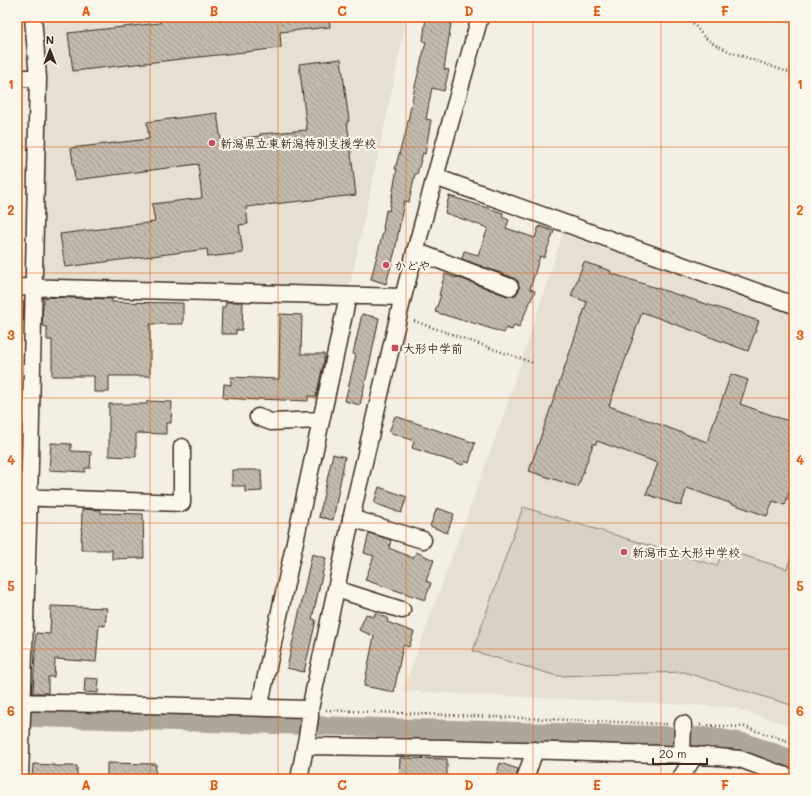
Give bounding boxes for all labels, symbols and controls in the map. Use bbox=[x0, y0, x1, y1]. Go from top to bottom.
text: A bbox=[81, 2, 91, 19]
text: B bbox=[210, 2, 219, 19]
text: C bbox=[337, 2, 347, 19]
text: D bbox=[464, 2, 474, 19]
text: E bbox=[593, 2, 601, 19]
text: F bbox=[721, 2, 729, 19]
north arrow bbox=[30, 30, 70, 70]
text: N bbox=[46, 32, 54, 47]
text: 1 bbox=[8, 75, 14, 92]
text: 1 bbox=[797, 75, 803, 92]
place label: 新潟県立東新潟特別支援学校 bbox=[220, 135, 376, 151]
marker: 新潟県立東新潟特別支援学校 bbox=[207, 138, 217, 148]
text: 2 bbox=[7, 201, 15, 218]
text: 2 bbox=[796, 201, 804, 218]
place label: かどや bbox=[394, 257, 430, 273]
marker: かどや bbox=[381, 260, 391, 270]
text: 3 bbox=[7, 326, 15, 343]
text: 3 bbox=[796, 326, 804, 343]
place label: 大形中学前 bbox=[403, 340, 463, 356]
marker: 大形中学前 bbox=[390, 343, 400, 353]
text: 4 bbox=[7, 451, 15, 468]
text: 4 bbox=[796, 451, 804, 468]
place label: 新潟市立大形中学校 bbox=[632, 544, 740, 560]
marker: 新潟市立大形中学校 bbox=[619, 547, 629, 557]
text: 5 bbox=[7, 577, 15, 594]
text: 5 bbox=[796, 577, 804, 594]
text: 6 bbox=[7, 702, 15, 719]
text: 6 bbox=[796, 702, 804, 719]
scale bar bbox=[653, 740, 707, 766]
text: 20 m bbox=[659, 745, 687, 761]
text: A bbox=[81, 776, 91, 793]
text: B bbox=[210, 776, 219, 793]
text: C bbox=[337, 776, 347, 793]
text: D bbox=[464, 776, 474, 793]
text: E bbox=[593, 776, 601, 793]
text: F bbox=[721, 776, 729, 793]

